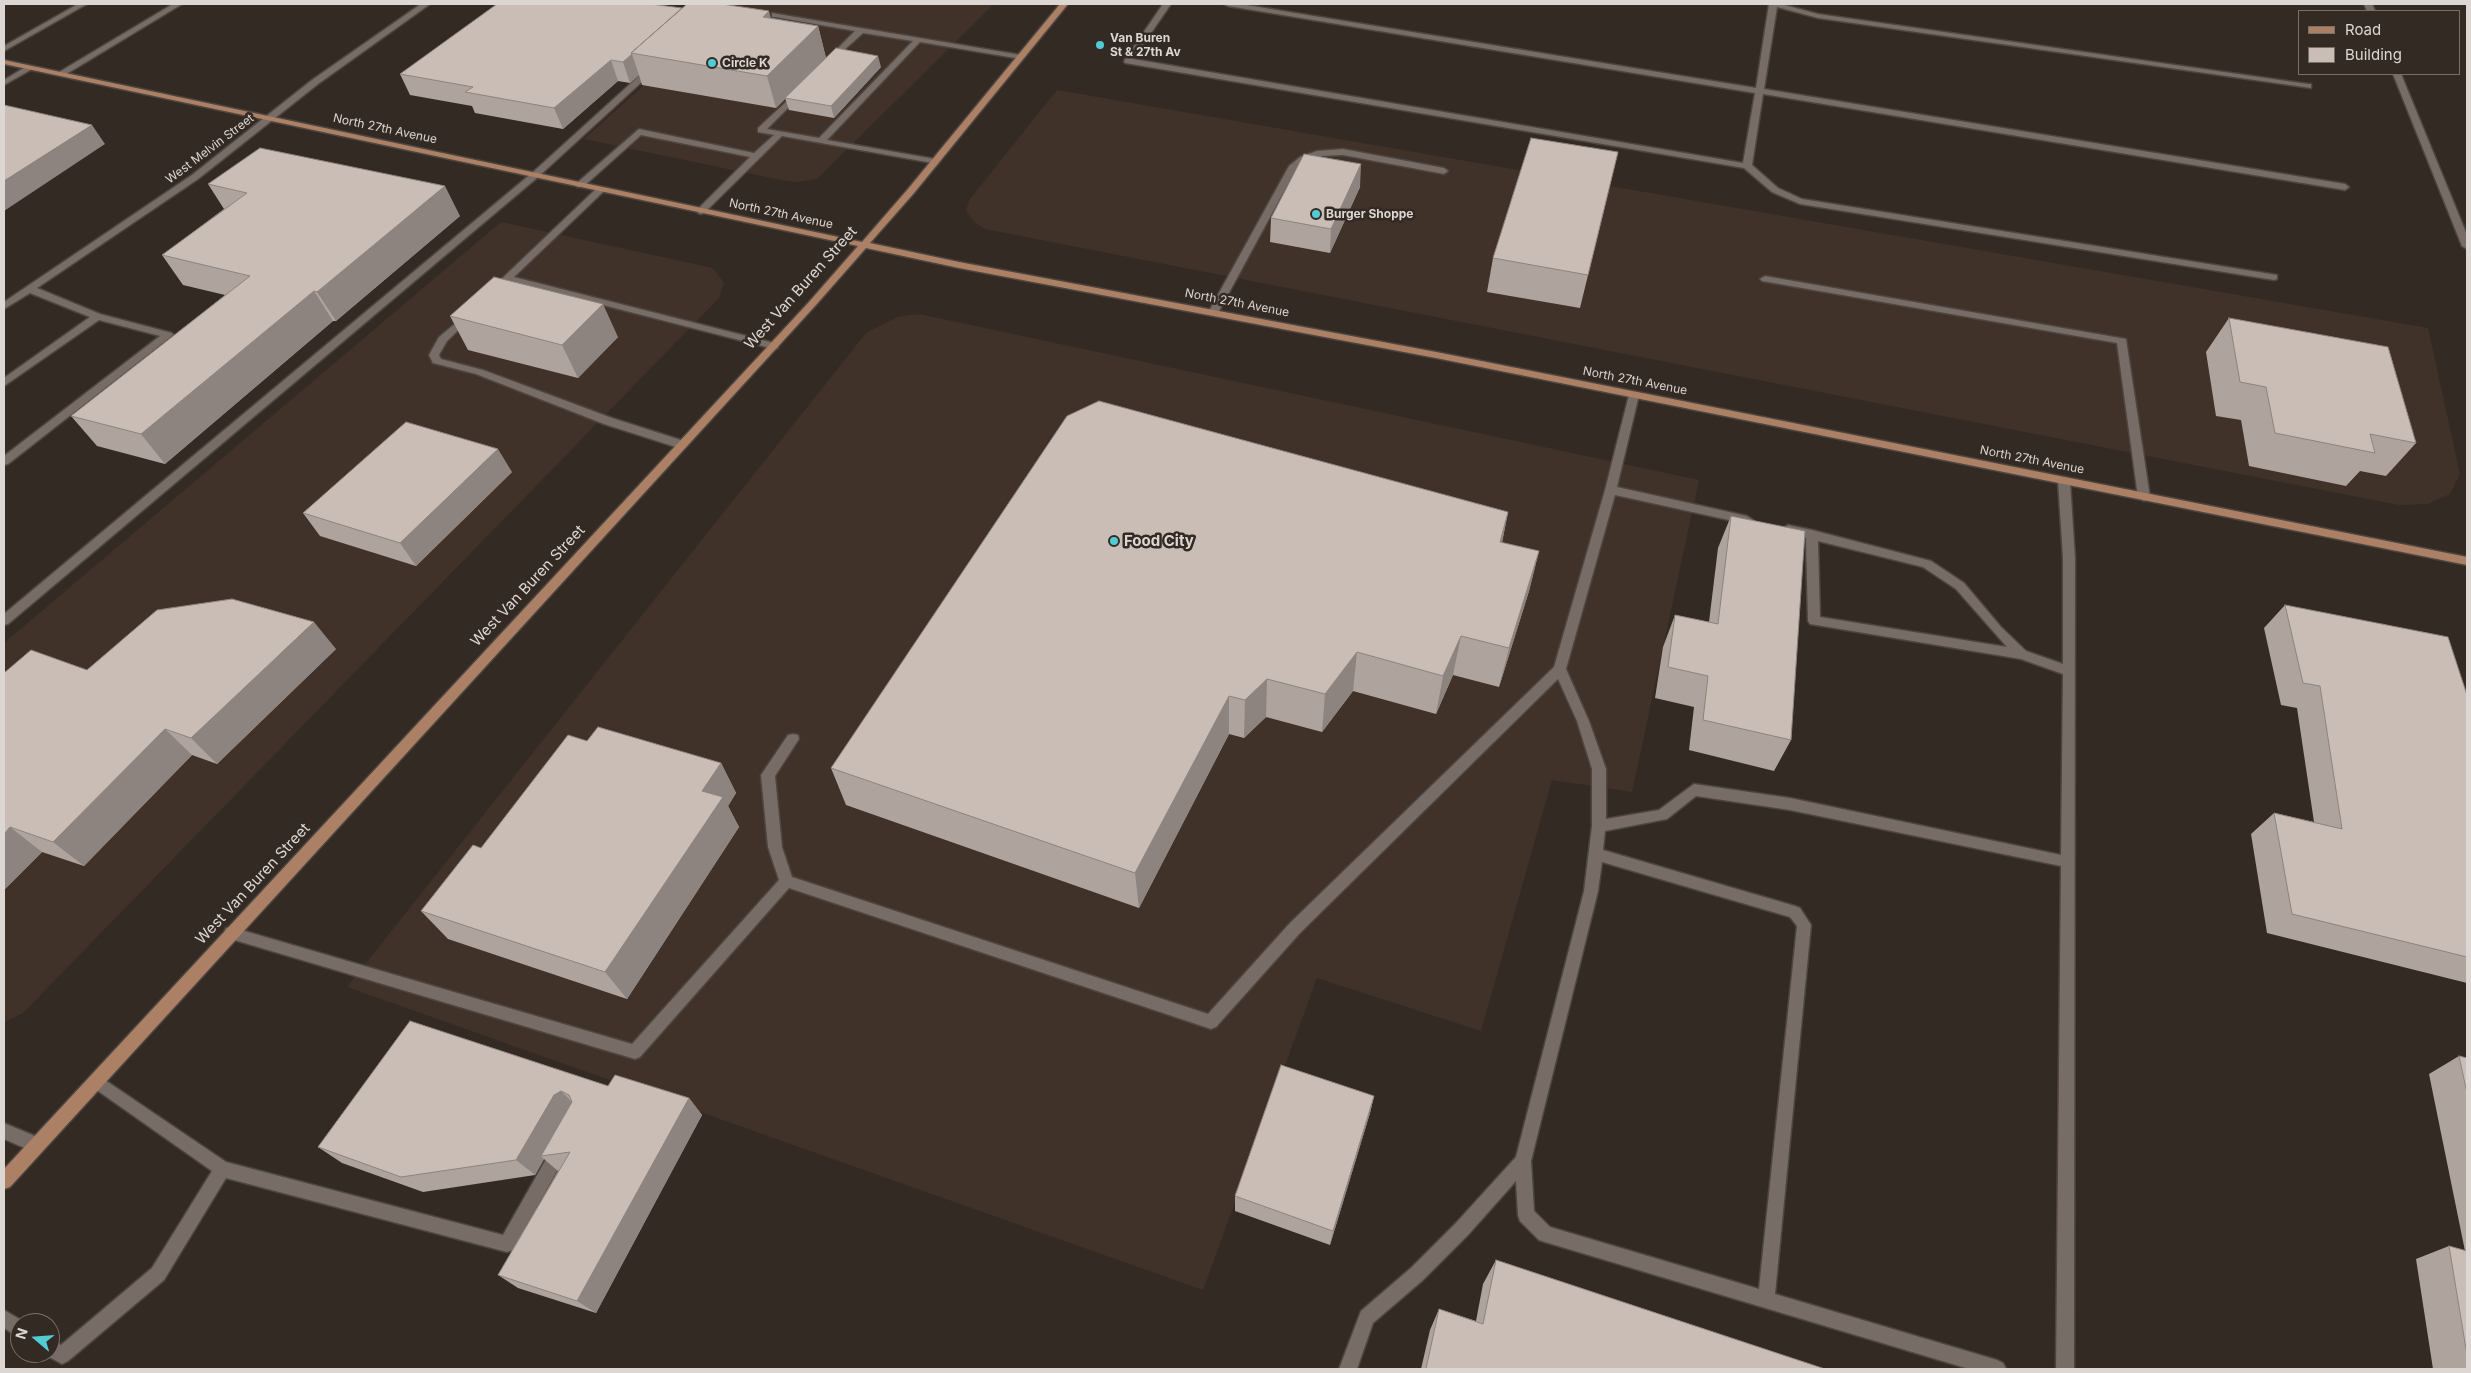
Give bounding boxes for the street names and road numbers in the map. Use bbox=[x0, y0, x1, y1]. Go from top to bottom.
street label: West Melvin Street bbox=[163, 111, 257, 187]
street label: North 27th Avenue bbox=[332, 111, 438, 147]
street label: North 27th Avenue bbox=[728, 196, 834, 232]
street label: West Van Buren Street bbox=[741, 223, 861, 353]
street label: North 27th Avenue bbox=[1184, 286, 1290, 320]
street label: North 27th Avenue bbox=[1582, 364, 1688, 398]
street label: North 27th Avenue bbox=[1979, 443, 2085, 477]
street label: West Van Buren Street bbox=[467, 522, 589, 650]
street label: West Van Buren Street bbox=[192, 820, 314, 948]

